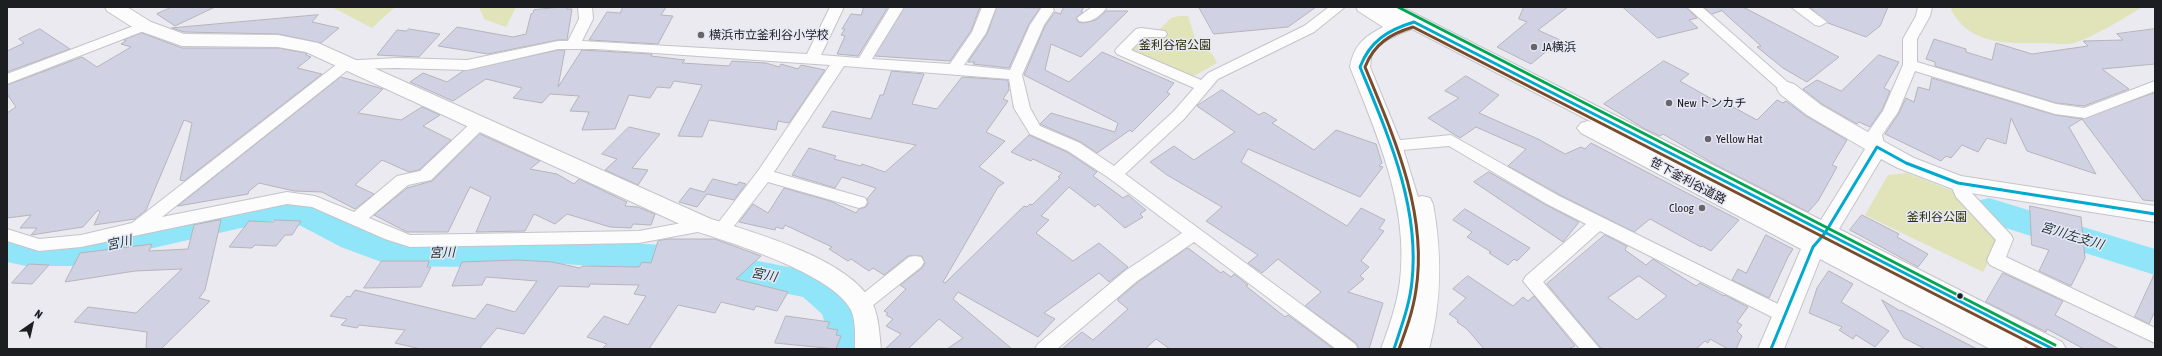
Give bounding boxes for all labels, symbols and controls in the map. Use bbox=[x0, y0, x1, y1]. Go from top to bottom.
place label: 横浜市立釜利谷小学校 bbox=[709, 28, 829, 42]
marker: 横浜市立釜利谷小学校 bbox=[696, 30, 706, 40]
park label: 釜利谷宿公園 bbox=[1139, 38, 1211, 52]
place label: JA横浜 bbox=[1542, 40, 1576, 54]
marker: JA横浜 bbox=[1529, 42, 1539, 52]
place label: New トンカチ bbox=[1677, 96, 1746, 110]
marker: New トンカチ bbox=[1664, 98, 1674, 108]
place label: Yellow Hat bbox=[1716, 132, 1763, 146]
marker: Yellow Hat bbox=[1703, 134, 1713, 144]
street label: 笹下釜利谷道路 bbox=[1648, 155, 1728, 207]
place label: Cloog bbox=[1669, 201, 1694, 215]
marker: Cloog bbox=[1697, 203, 1707, 213]
park label: 釜利谷公園 bbox=[1907, 210, 1967, 224]
water label: 宮川左支川 bbox=[2039, 219, 2105, 253]
water label: 宮川 bbox=[105, 232, 133, 254]
water label: 宮川 bbox=[429, 245, 455, 261]
water label: 宮川 bbox=[750, 265, 778, 285]
unlabelled marker bbox=[1955, 291, 1965, 301]
north arrow bbox=[12, 304, 52, 344]
text: N bbox=[33, 307, 45, 321]

